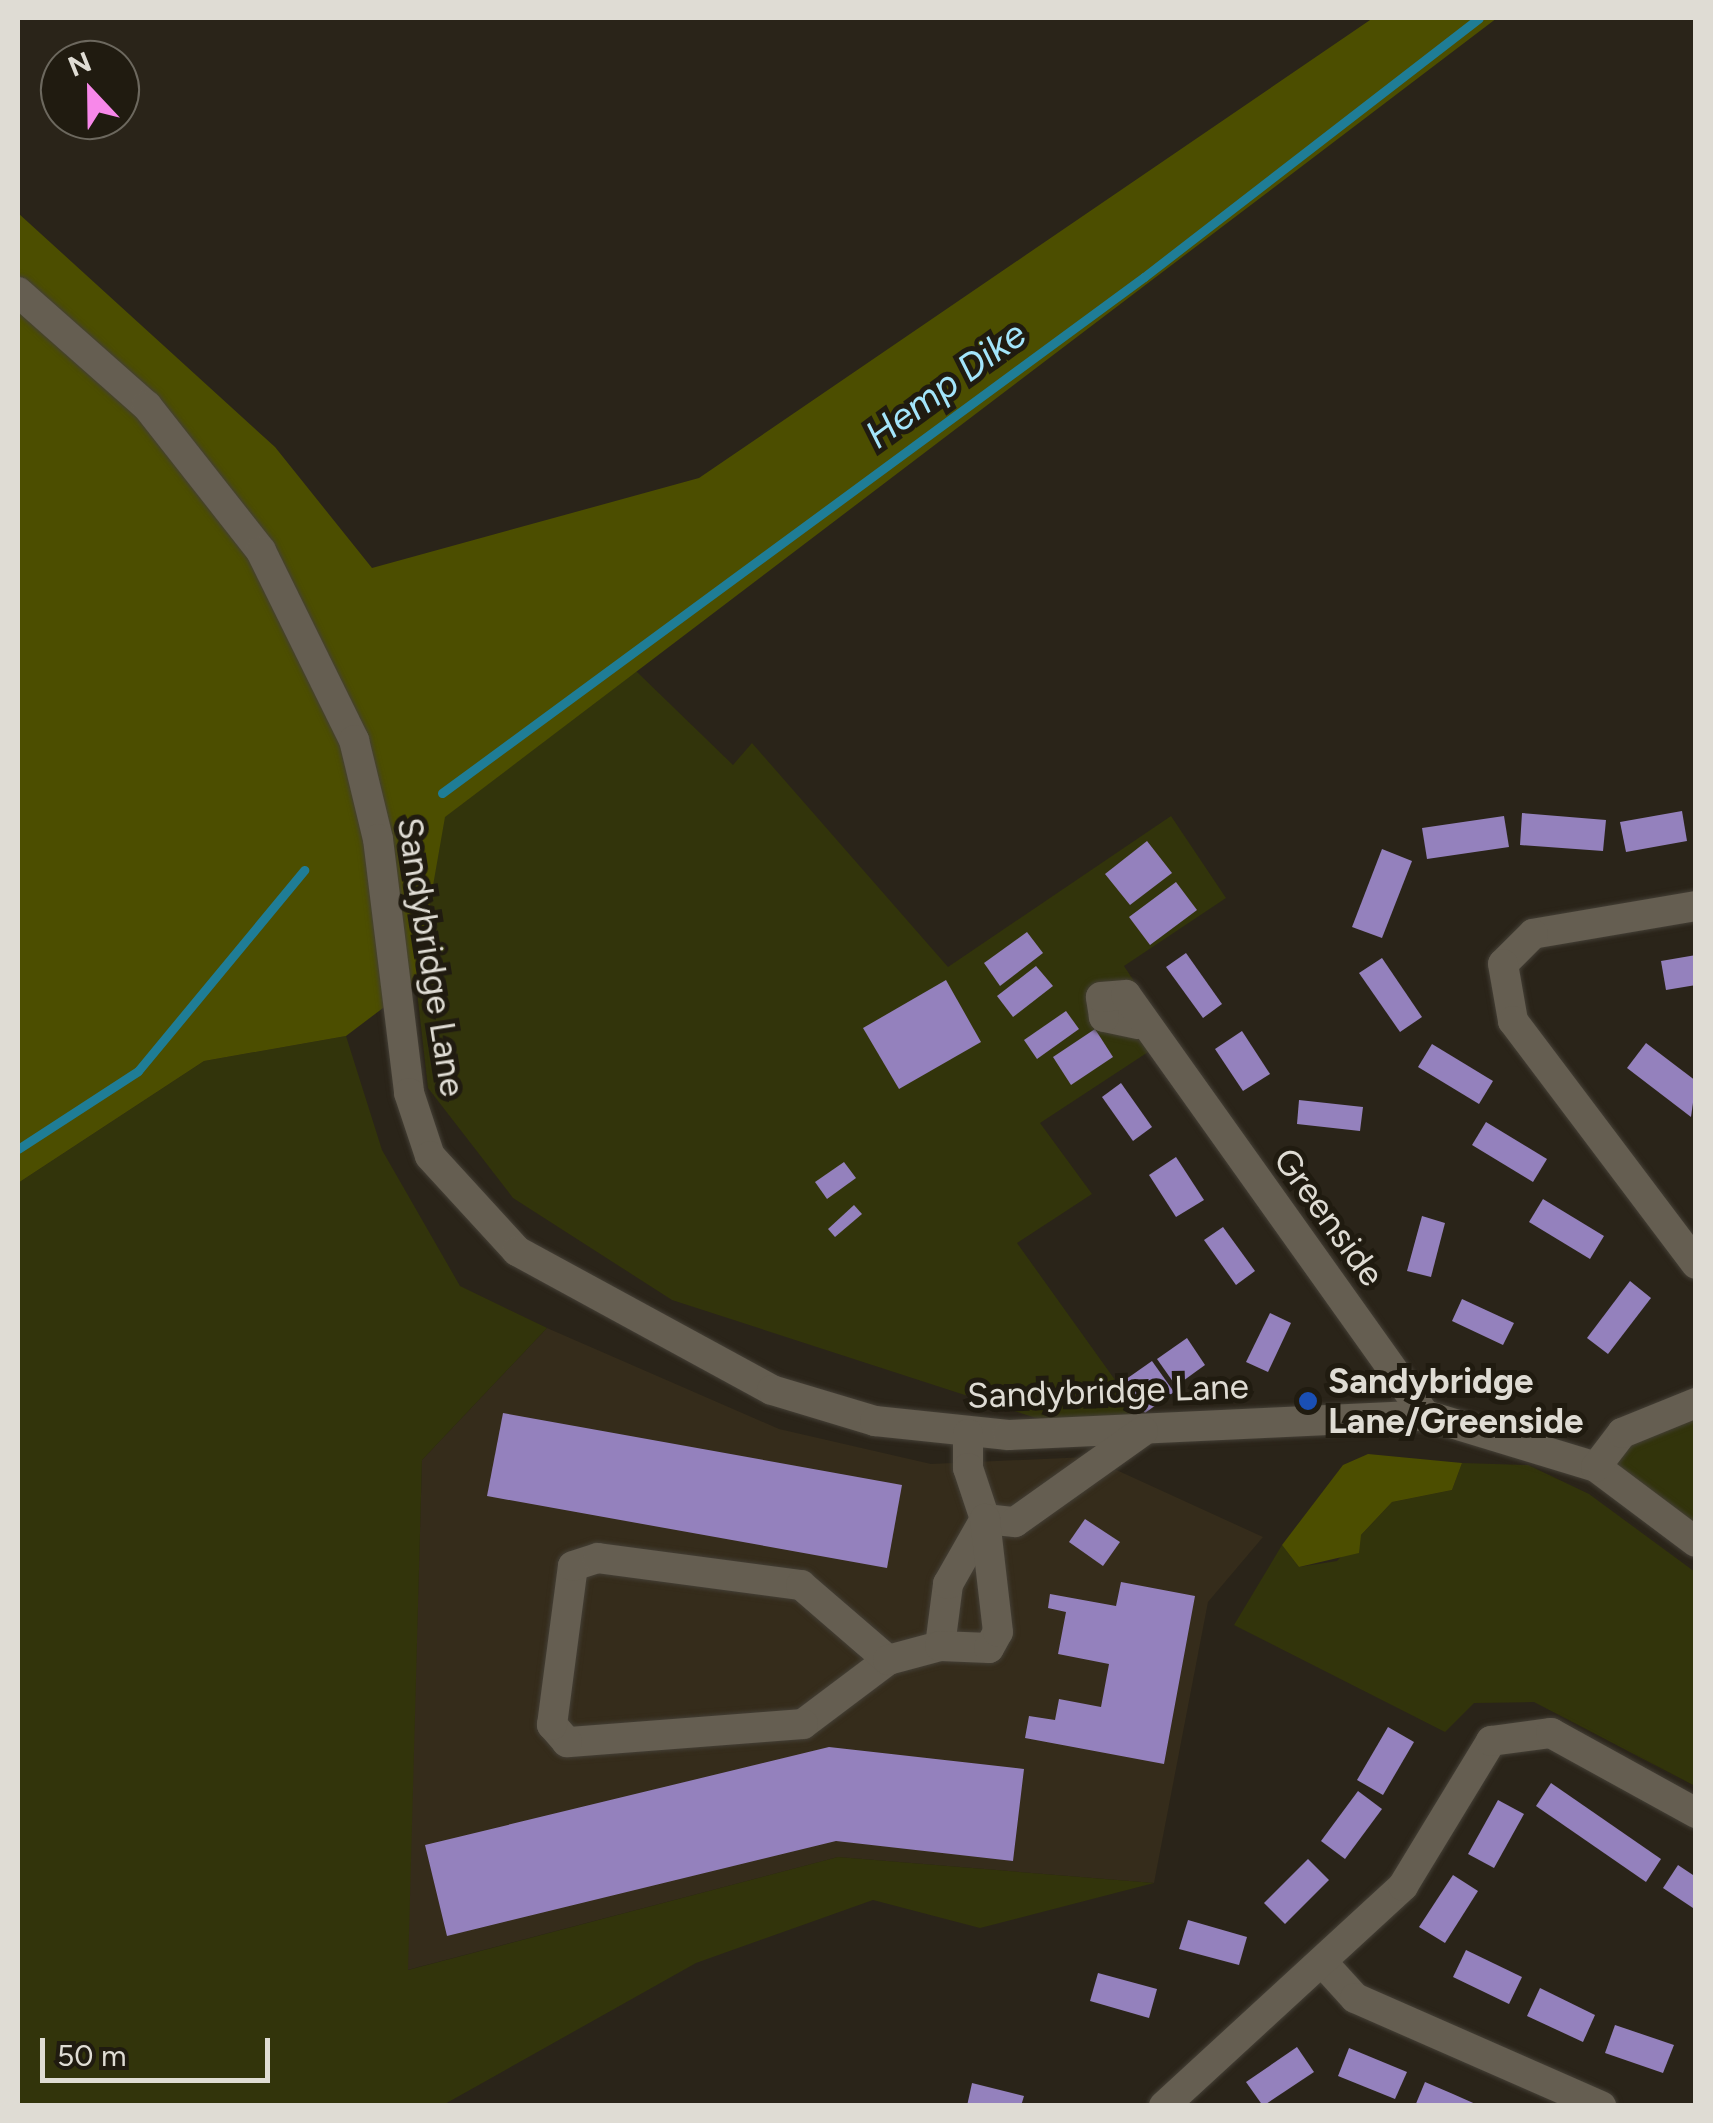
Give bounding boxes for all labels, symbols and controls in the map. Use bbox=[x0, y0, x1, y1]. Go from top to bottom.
north arrow bbox=[40, 40, 140, 140]
text: N bbox=[63, 44, 96, 84]
water label: Hemp Dike bbox=[857, 312, 1035, 458]
street label: Sandybridge Lane bbox=[388, 815, 474, 1099]
street label: Greenside bbox=[1265, 1140, 1393, 1294]
place label: Sandybridge Lane/Greenside bbox=[1328, 1360, 1583, 1442]
street label: Sandybridge Lane bbox=[966, 1365, 1250, 1417]
marker: Sandybridge Lane/Greenside bbox=[1297, 1390, 1319, 1412]
scale bar bbox=[45, 2018, 275, 2080]
text: 50 m bbox=[57, 2037, 126, 2074]

